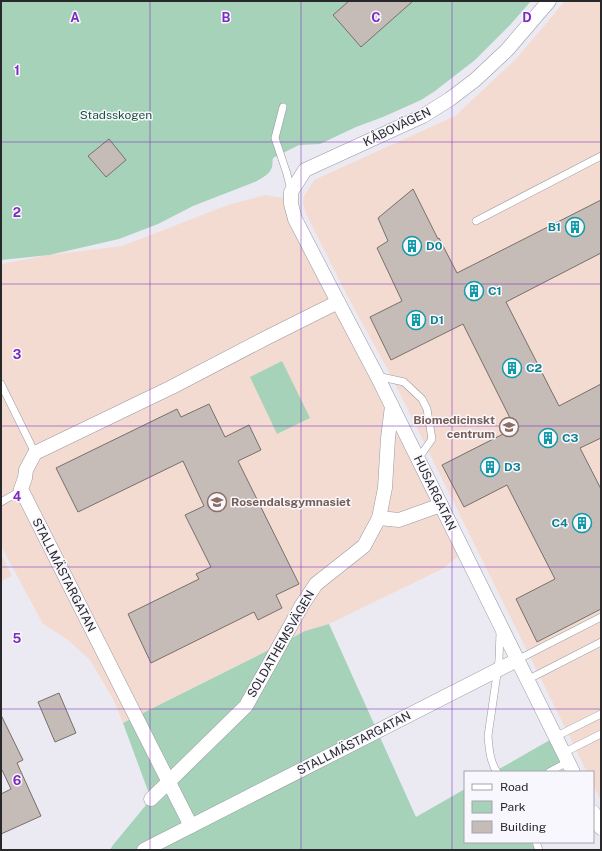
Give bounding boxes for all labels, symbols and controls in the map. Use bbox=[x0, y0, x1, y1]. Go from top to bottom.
text: A bbox=[70, 10, 80, 25]
text: B bbox=[222, 10, 231, 25]
text: C bbox=[371, 10, 381, 25]
text: D bbox=[522, 10, 532, 25]
text: 1 bbox=[14, 63, 20, 78]
street label: KÅBOVÄGEN bbox=[361, 105, 433, 149]
park label: Stadsskogen bbox=[80, 108, 152, 122]
text: 2 bbox=[13, 205, 21, 220]
building icon: B1 bbox=[564, 216, 586, 238]
place label: B1 bbox=[548, 220, 561, 234]
building icon: D0 bbox=[401, 235, 423, 257]
place label: D0 bbox=[426, 239, 443, 253]
building icon: C1 bbox=[463, 280, 485, 302]
place label: C1 bbox=[488, 284, 502, 298]
building icon: D1 bbox=[405, 309, 427, 331]
place label: D1 bbox=[430, 313, 444, 327]
text: 3 bbox=[13, 347, 22, 362]
building icon: C2 bbox=[501, 357, 523, 379]
place label: C2 bbox=[526, 361, 543, 375]
place label: Biomedicinskt centrum bbox=[413, 413, 495, 441]
school or university icon: Biomedicinskt centrum bbox=[498, 416, 520, 438]
building icon: C3 bbox=[537, 427, 559, 449]
place label: C3 bbox=[562, 431, 579, 445]
street label: HUSARGATAN bbox=[411, 453, 459, 533]
building icon: D3 bbox=[479, 456, 501, 478]
place label: D3 bbox=[504, 460, 521, 474]
text: 4 bbox=[13, 489, 22, 504]
school or university icon: Rosendalsgymnasiet bbox=[206, 491, 228, 513]
place label: Rosendalsgymnasiet bbox=[231, 495, 351, 509]
building icon: C4 bbox=[571, 512, 593, 534]
street label: STALLMÄSTARGATAN bbox=[29, 516, 99, 634]
place label: C4 bbox=[552, 516, 568, 530]
street label: SOLDATHEMSVÄGEN bbox=[245, 588, 317, 700]
text: 5 bbox=[13, 631, 22, 646]
street label: STALLMÄSTARGATAN bbox=[295, 708, 413, 778]
legend bbox=[464, 771, 594, 843]
text: 6 bbox=[13, 773, 22, 788]
text: Road bbox=[500, 780, 528, 794]
text: Park bbox=[500, 800, 526, 814]
text: Building bbox=[500, 820, 546, 834]

